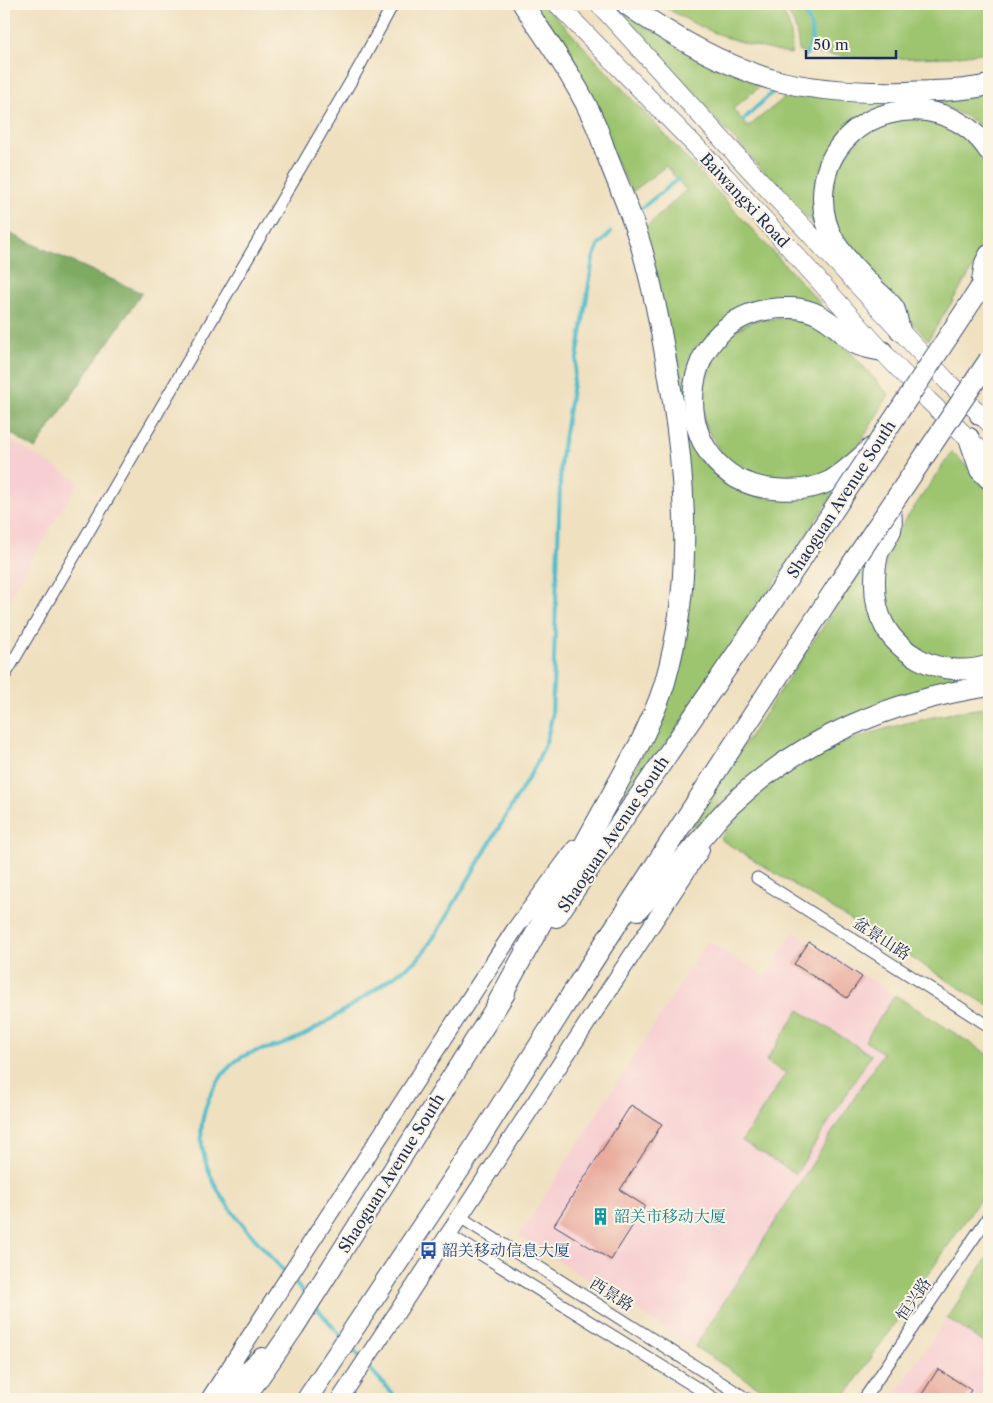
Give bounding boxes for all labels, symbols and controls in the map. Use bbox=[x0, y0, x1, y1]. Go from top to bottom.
scale bar bbox=[806, 28, 896, 60]
text: 50 m bbox=[813, 35, 849, 54]
street label: Baiwangxi Road bbox=[696, 149, 794, 252]
street label: Shaoguan Avenue South bbox=[782, 416, 900, 582]
street label: Shaoguan Avenue South bbox=[553, 752, 673, 916]
street label: 盆景山路 bbox=[850, 912, 914, 964]
street label: Shaoguan Avenue South bbox=[334, 1090, 448, 1256]
building icon: 韶关市移动大厦 bbox=[590, 1206, 610, 1226]
place label: 韶关市移动大厦 bbox=[614, 1206, 726, 1226]
bus stop icon: 韶关移动信息大厦 bbox=[418, 1240, 438, 1260]
place label: 韶关移动信息大厦 bbox=[442, 1240, 570, 1260]
street label: 西景路 bbox=[586, 1273, 638, 1315]
street label: 恒兴路 bbox=[891, 1274, 935, 1324]

